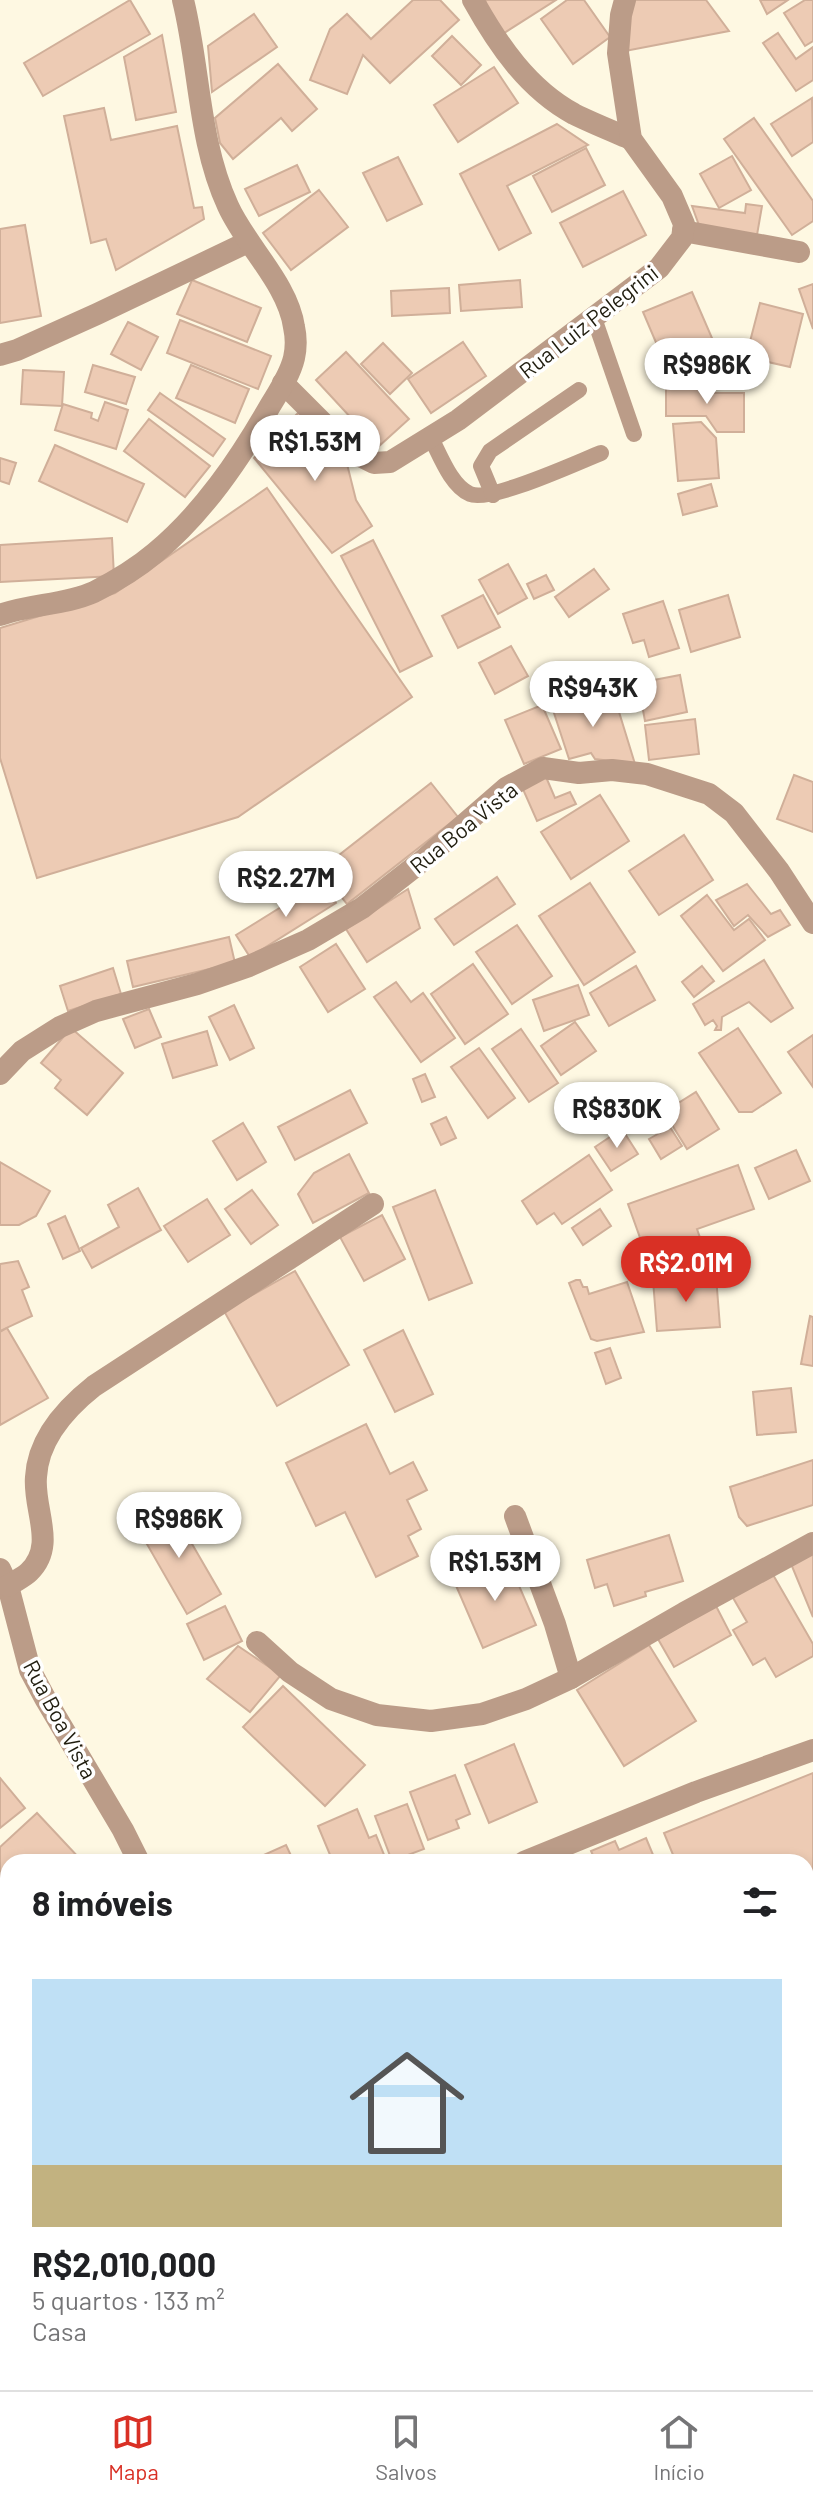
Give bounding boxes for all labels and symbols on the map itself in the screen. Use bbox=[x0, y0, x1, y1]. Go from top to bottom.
street label: Rua Luiz Pelegrini bbox=[513, 259, 663, 383]
pin: R$986K bbox=[642, 338, 772, 406]
pin: R$1.53M bbox=[241, 415, 389, 483]
pin: R$943K bbox=[528, 661, 658, 729]
street label: Rua Boa Vista bbox=[404, 776, 522, 878]
pin: R$2.27M bbox=[212, 851, 360, 919]
pin: R$830K bbox=[552, 1082, 682, 1150]
pin: R$2.01M bbox=[612, 1236, 760, 1304]
pin: R$986K bbox=[114, 1492, 244, 1560]
pin: R$1.53M bbox=[421, 1535, 569, 1603]
street label: Rua Boa Vista bbox=[19, 1655, 103, 1783]

